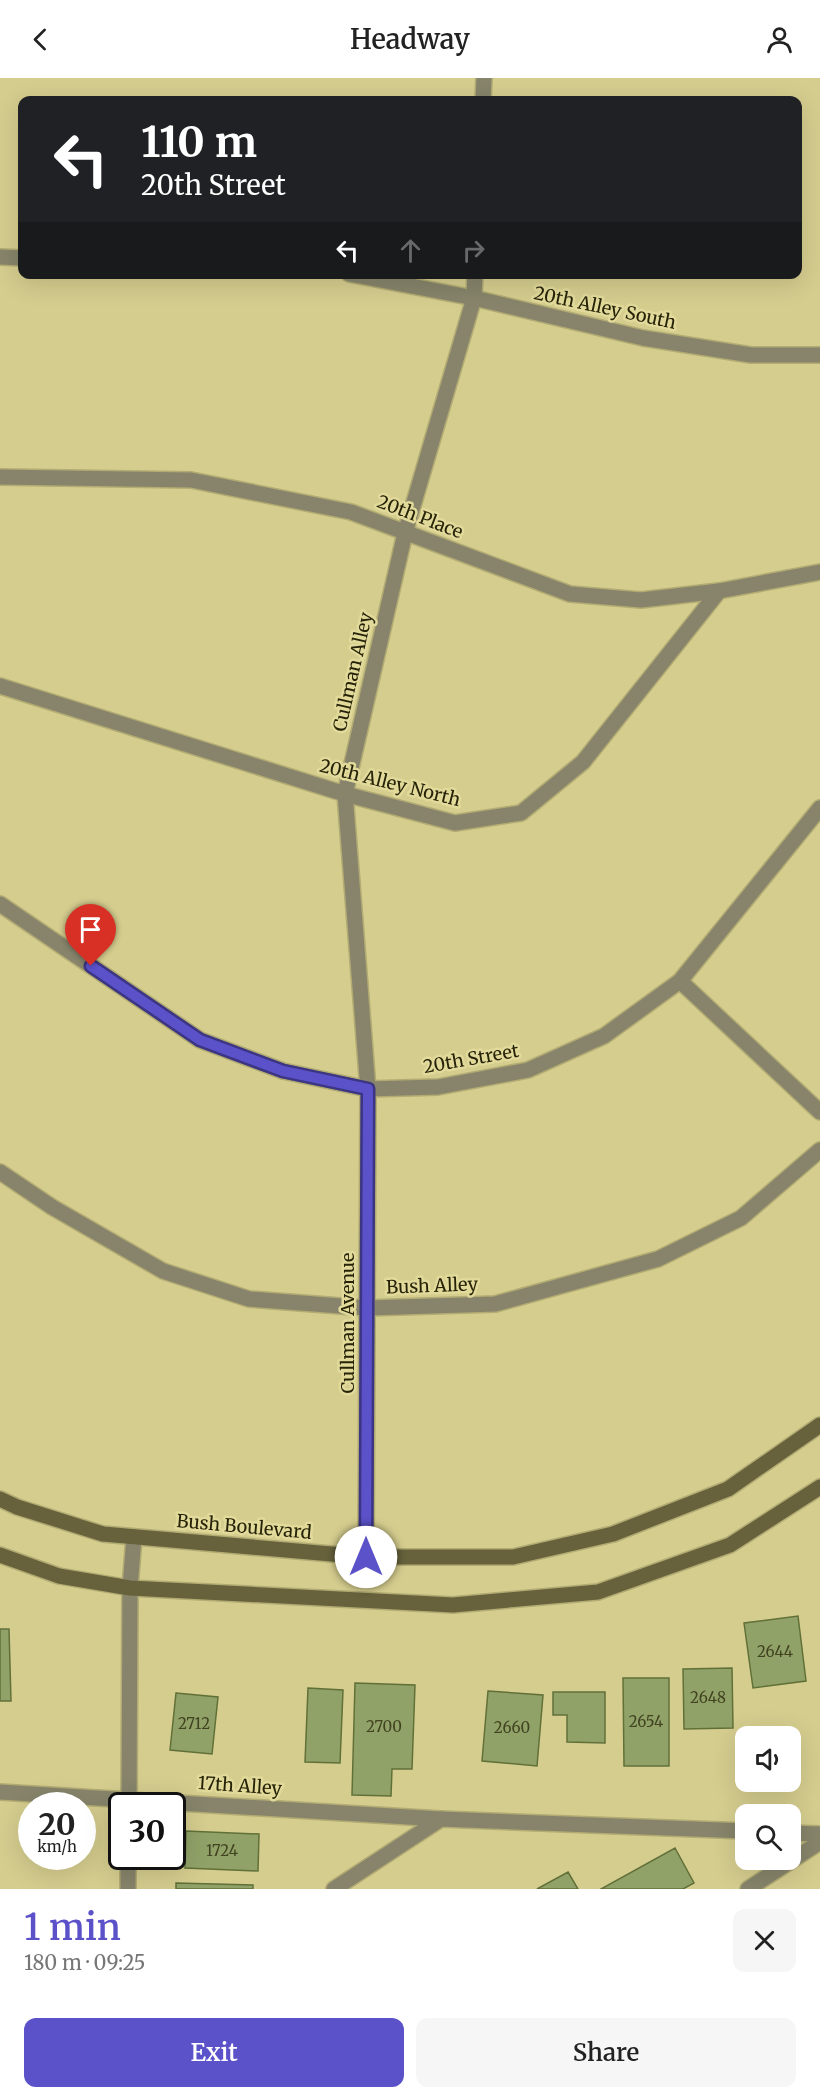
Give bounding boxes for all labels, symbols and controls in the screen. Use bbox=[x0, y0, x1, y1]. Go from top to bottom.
text: Headway bbox=[350, 22, 470, 56]
icon: back bbox=[24, 23, 57, 56]
icon: person bbox=[763, 23, 796, 56]
text: 110 m bbox=[141, 116, 257, 168]
icon: left bbox=[42, 120, 120, 198]
text: 20th Street bbox=[141, 168, 286, 202]
icon: left bbox=[331, 234, 364, 267]
icon: ahead bbox=[394, 234, 427, 267]
icon: right bbox=[457, 234, 490, 267]
street label: 20th Alley South bbox=[532, 281, 678, 334]
street label: 20th Place bbox=[374, 490, 466, 543]
street label: Cullman Alley bbox=[328, 610, 378, 734]
street label: 20th Alley North bbox=[317, 754, 463, 811]
pin bbox=[65, 904, 116, 966]
icon: arrive bbox=[74, 913, 107, 946]
street label: 20th Street bbox=[421, 1039, 520, 1078]
street label: Cullman Avenue bbox=[336, 1253, 359, 1393]
street label: Bush Alley bbox=[386, 1272, 479, 1299]
street label: Bush Boulevard bbox=[176, 1509, 313, 1544]
position arrow bbox=[334, 1525, 398, 1589]
house number: 2644 bbox=[757, 1642, 793, 1661]
house number: 2648 bbox=[690, 1688, 726, 1707]
house number: 2654 bbox=[629, 1712, 663, 1731]
house number: 2712 bbox=[178, 1714, 210, 1733]
house number: 2700 bbox=[366, 1717, 402, 1736]
house number: 2660 bbox=[494, 1718, 530, 1737]
map controls bbox=[735, 1726, 801, 1870]
button: sound bbox=[735, 1726, 801, 1792]
street label: 17th Alley bbox=[197, 1771, 283, 1800]
speed limit sign: 30 bbox=[108, 1792, 186, 1870]
button: search bbox=[735, 1804, 801, 1870]
text: 20 bbox=[38, 1805, 76, 1843]
text: km/h bbox=[37, 1837, 77, 1856]
house number: 1724 bbox=[206, 1841, 238, 1860]
text: 1 min bbox=[24, 1905, 121, 1950]
button: close bbox=[733, 1909, 796, 1972]
text: 180 m · 09:25 bbox=[24, 1950, 146, 1975]
button: Exit bbox=[24, 2018, 404, 2087]
button: Share bbox=[416, 2018, 796, 2087]

